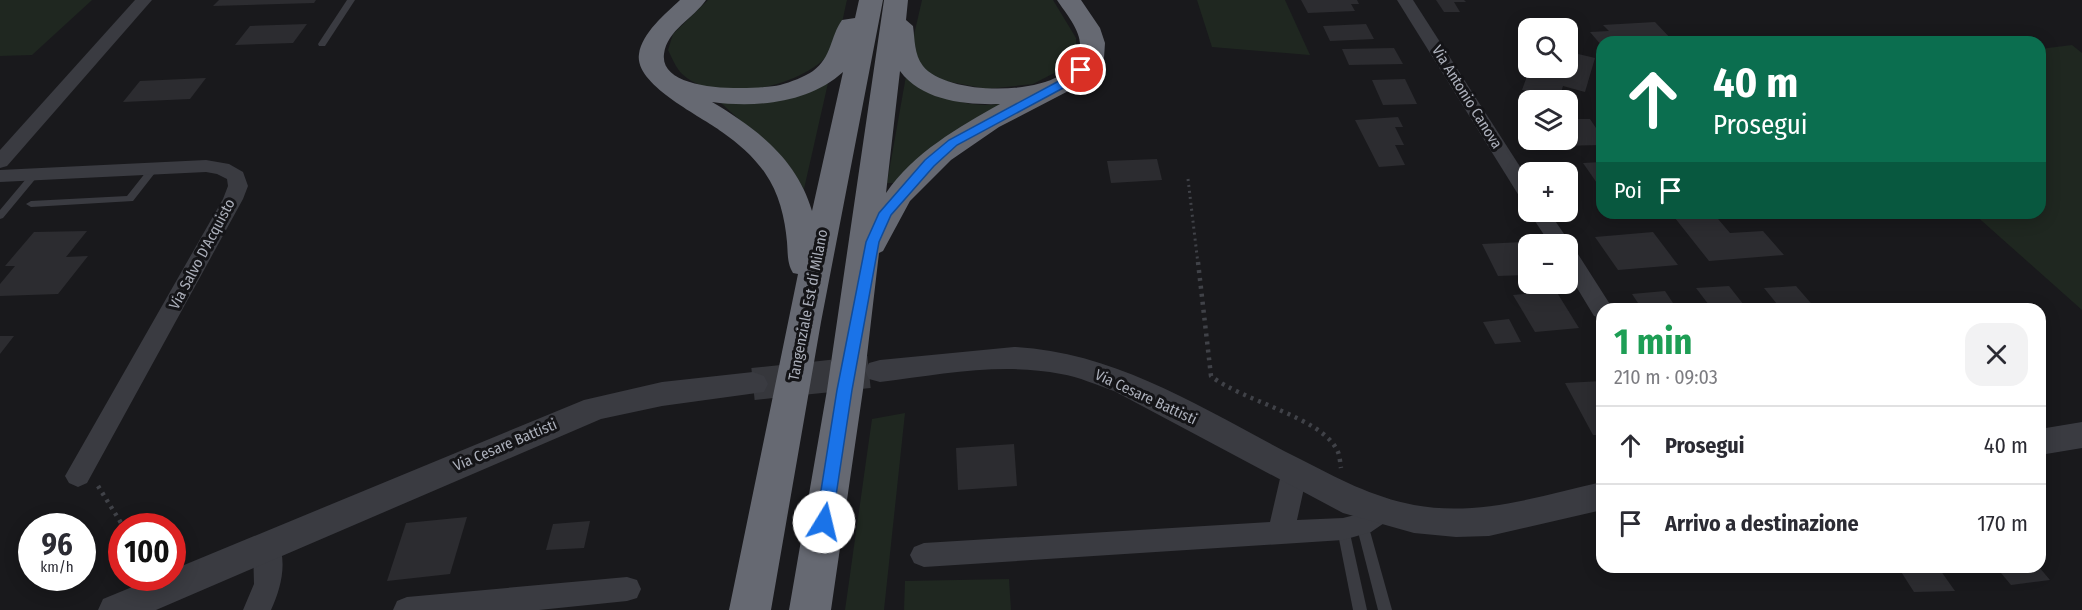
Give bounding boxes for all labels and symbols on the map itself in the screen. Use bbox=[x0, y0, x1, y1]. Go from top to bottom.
street label: Via Antonio Canova bbox=[1428, 42, 1506, 152]
pin bbox=[1055, 44, 1106, 95]
street label: Via Salvo D'Acquisto bbox=[165, 195, 239, 312]
street label: Tangenziale Est di Milano bbox=[784, 228, 832, 382]
street label: Via Cesare Battisti bbox=[1092, 365, 1200, 429]
street label: Via Cesare Battisti bbox=[451, 415, 559, 475]
position arrow bbox=[792, 490, 856, 554]
speed limit sign: 100 bbox=[108, 513, 186, 591]

